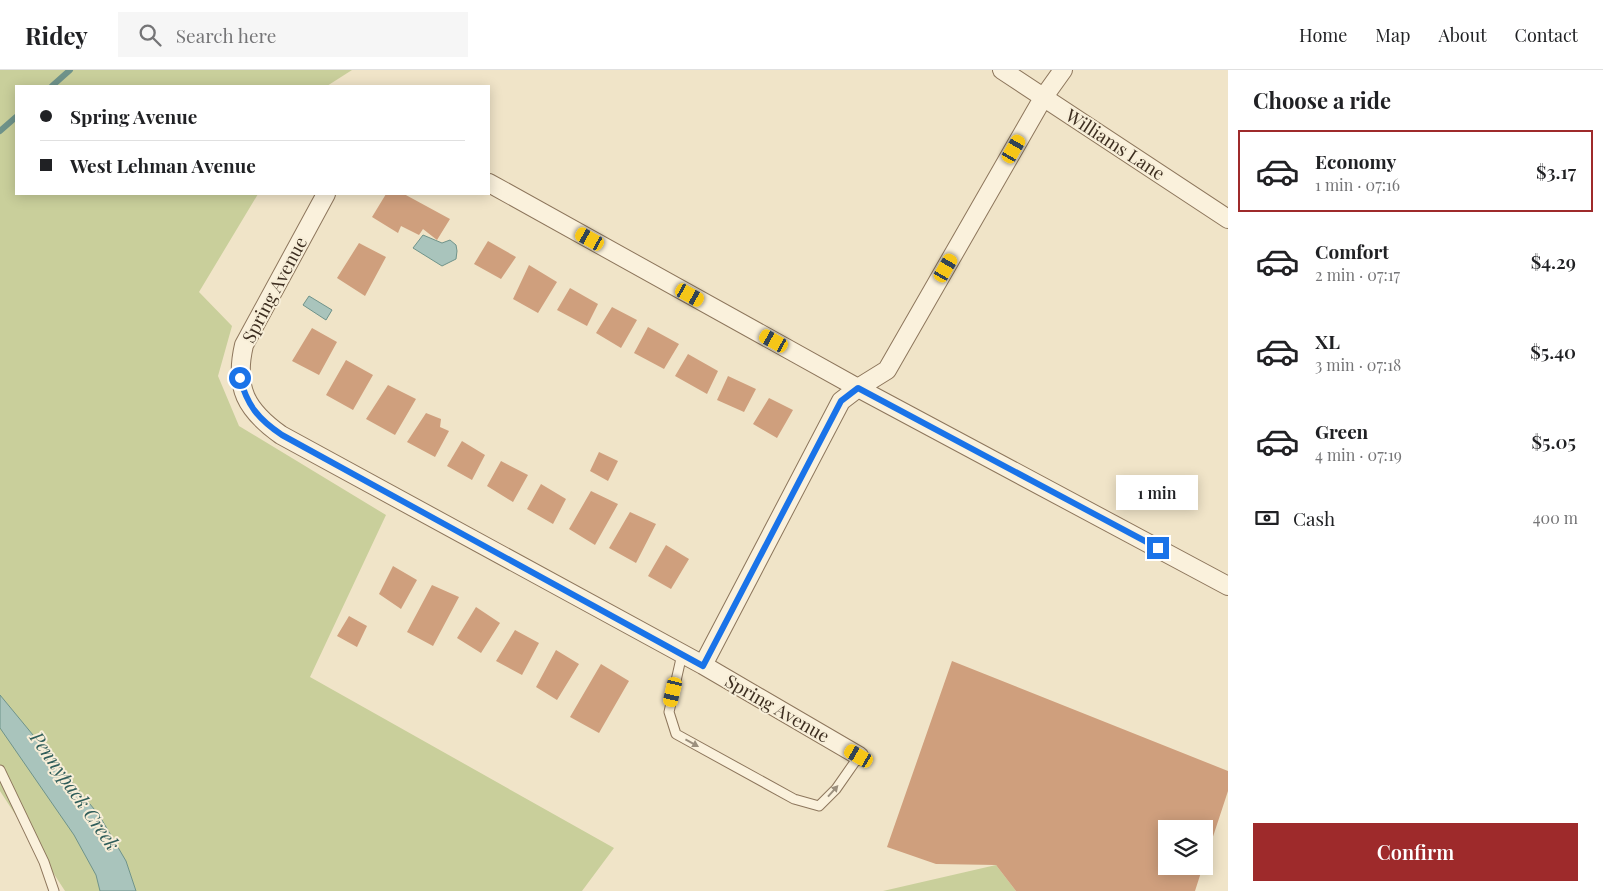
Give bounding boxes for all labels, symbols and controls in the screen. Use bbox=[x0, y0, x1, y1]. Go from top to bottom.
search box bbox=[118, 12, 468, 57]
text: Ridey bbox=[25, 19, 88, 51]
icon: search bbox=[136, 21, 164, 49]
text: Search here bbox=[176, 22, 276, 48]
text: Home bbox=[1299, 23, 1347, 47]
text: Map bbox=[1375, 23, 1410, 47]
text: About bbox=[1438, 23, 1487, 47]
text: Contact bbox=[1515, 23, 1578, 47]
text: Choose a ride bbox=[1253, 85, 1391, 115]
text: Spring Avenue bbox=[70, 103, 197, 129]
street label: Williams Lane bbox=[1061, 103, 1170, 185]
car bbox=[1000, 132, 1027, 166]
text: Economy bbox=[1315, 148, 1396, 174]
icon: car bbox=[1255, 149, 1300, 194]
text: West Lehman Avenue bbox=[70, 152, 256, 178]
text: $3.17 bbox=[1536, 158, 1576, 184]
text: 1 min · 07:16 bbox=[1315, 174, 1400, 195]
car bbox=[573, 225, 606, 253]
street label: Spring Avenue bbox=[236, 232, 312, 347]
text: Comfort bbox=[1315, 238, 1389, 264]
icon: car bbox=[1255, 239, 1300, 284]
text: $4.29 bbox=[1531, 248, 1576, 274]
car bbox=[932, 251, 959, 285]
text: 2 min · 07:17 bbox=[1315, 264, 1400, 285]
car bbox=[673, 281, 706, 309]
car bbox=[757, 327, 790, 355]
text: XL bbox=[1315, 328, 1340, 354]
icon: car bbox=[1255, 329, 1300, 374]
text: $5.40 bbox=[1530, 338, 1576, 364]
text: 3 min · 07:18 bbox=[1315, 354, 1401, 375]
route start bbox=[229, 367, 251, 389]
text: Green bbox=[1315, 418, 1368, 444]
icon: car bbox=[1255, 419, 1300, 464]
text: $5.05 bbox=[1532, 428, 1576, 454]
text: 4 min · 07:19 bbox=[1315, 444, 1402, 465]
callout: 1 min bbox=[1117, 476, 1199, 510]
text: 1 min bbox=[1138, 482, 1176, 503]
icon: cash bbox=[1253, 504, 1281, 532]
text: Cash bbox=[1293, 505, 1335, 531]
text: 400 m bbox=[1533, 507, 1578, 528]
route end bbox=[1147, 537, 1169, 559]
street label: Spring Avenue bbox=[721, 669, 834, 748]
car bbox=[662, 676, 683, 708]
water label: Pennypack Creek bbox=[24, 725, 127, 855]
one-way arrow bbox=[685, 739, 699, 747]
car bbox=[842, 742, 875, 770]
one-way arrow bbox=[827, 786, 839, 798]
map controls bbox=[1158, 820, 1213, 875]
button: layers bbox=[1158, 820, 1213, 875]
button: Confirm bbox=[1253, 823, 1578, 881]

